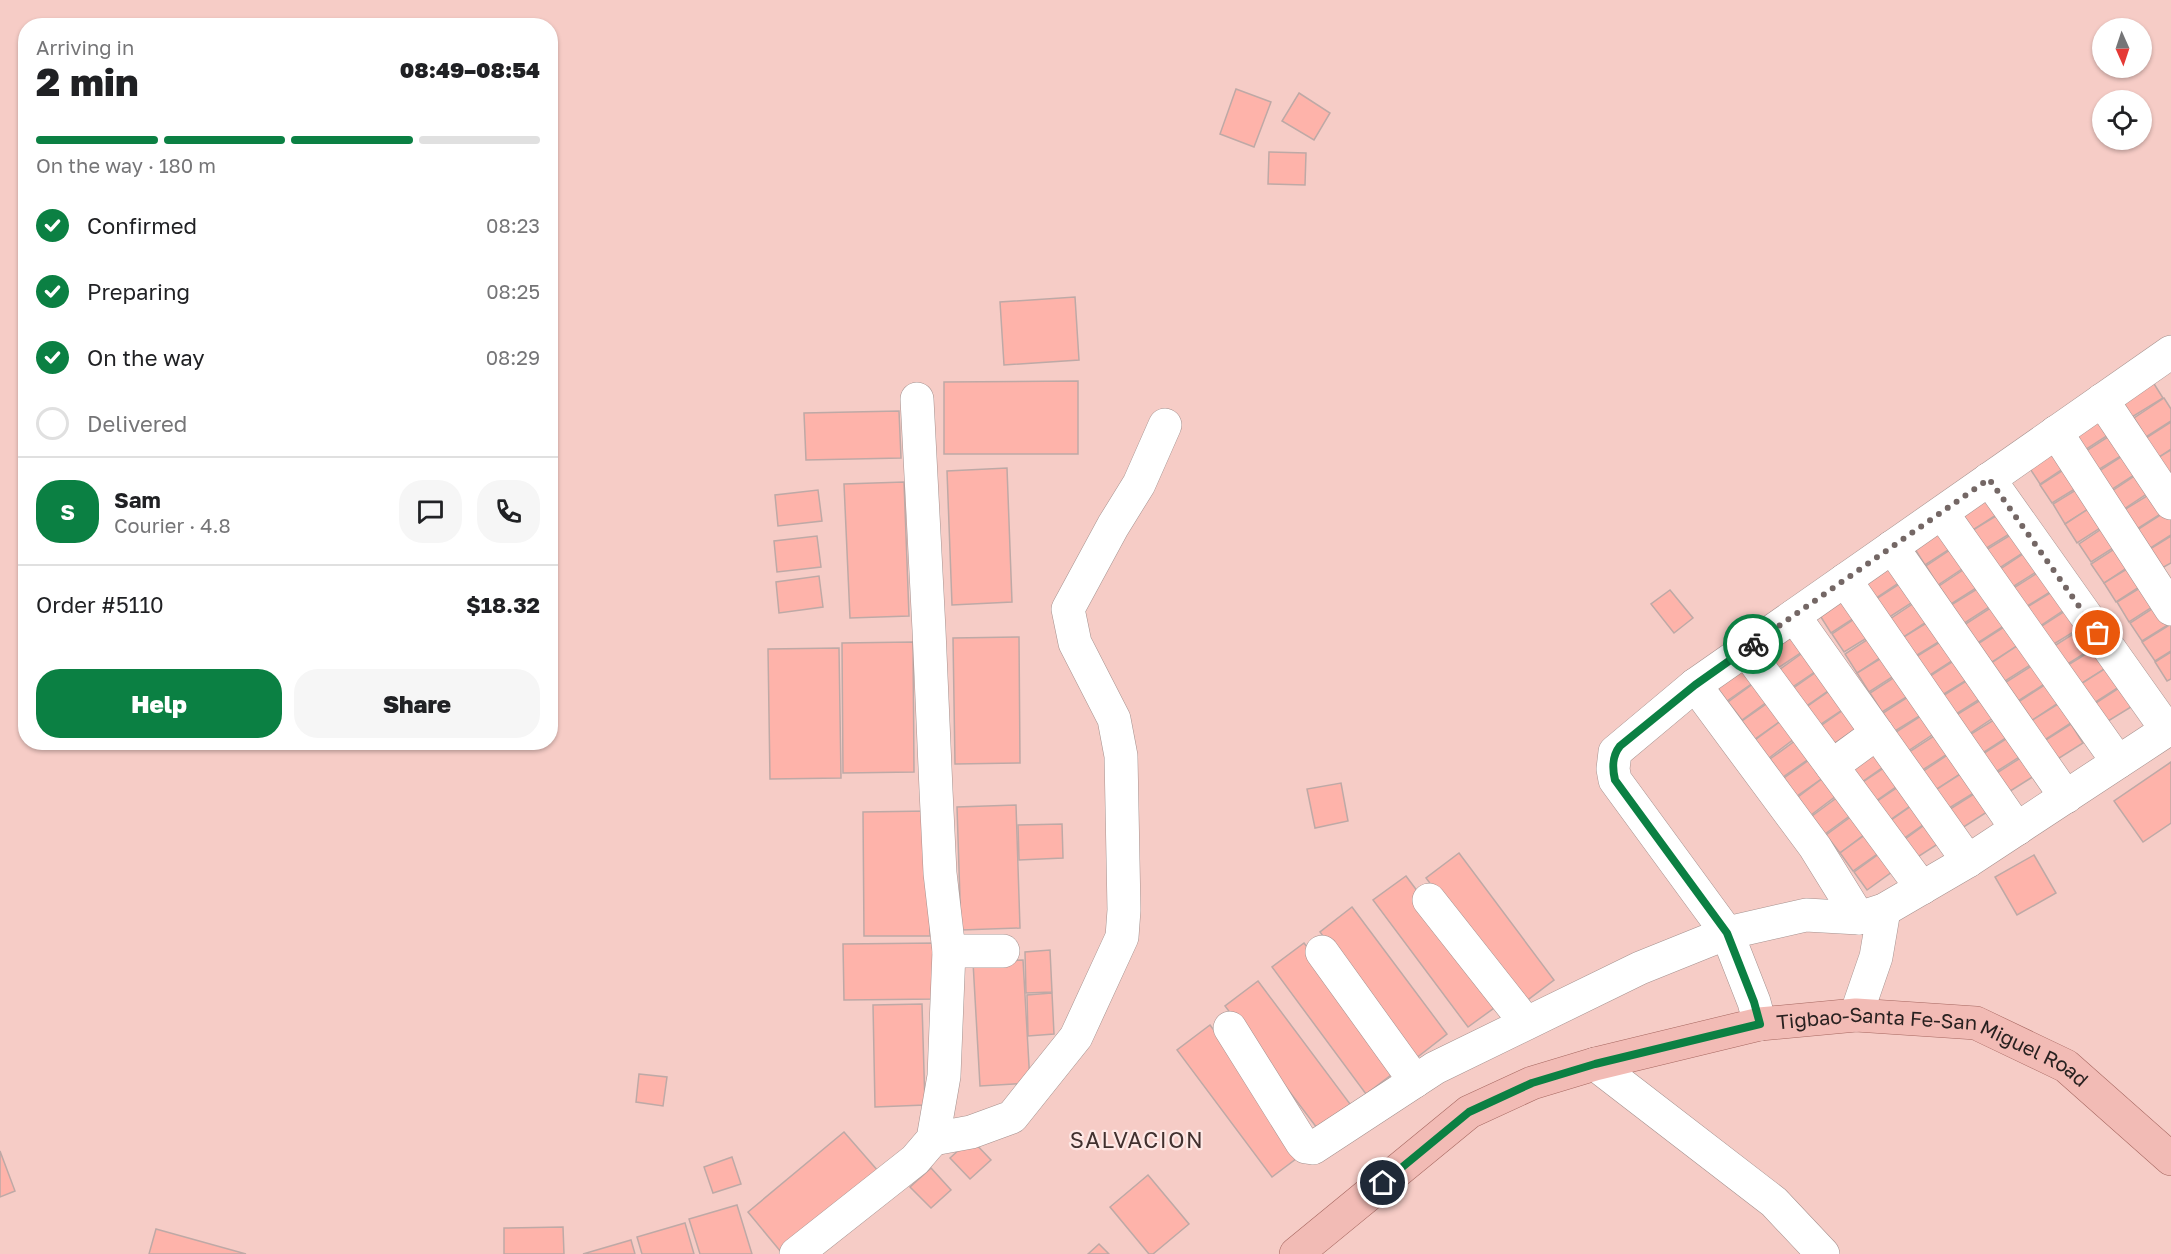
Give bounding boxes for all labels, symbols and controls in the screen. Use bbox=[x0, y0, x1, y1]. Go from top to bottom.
north arrow bbox=[2092, 18, 2152, 78]
map controls bbox=[2092, 18, 2152, 150]
text: Arriving in bbox=[36, 35, 134, 59]
text: 08:49–08:54 bbox=[400, 56, 540, 83]
text: 2 min bbox=[36, 58, 139, 105]
button: locate bbox=[2092, 90, 2152, 150]
text: On the way · 180 m bbox=[36, 153, 216, 177]
icon: check bbox=[36, 209, 69, 242]
text: Confirmed bbox=[87, 212, 197, 239]
text: 08:23 bbox=[486, 213, 540, 237]
icon: check bbox=[36, 275, 69, 308]
text: Preparing bbox=[87, 278, 190, 305]
text: 08:25 bbox=[486, 279, 540, 303]
icon: check bbox=[36, 341, 69, 374]
text: On the way bbox=[87, 344, 205, 371]
text: 08:29 bbox=[486, 345, 540, 369]
text: Delivered bbox=[87, 410, 187, 437]
button: chat bbox=[399, 480, 462, 543]
button: phone bbox=[477, 480, 540, 543]
text: Sam bbox=[114, 486, 161, 513]
text: S bbox=[60, 498, 75, 525]
text: Courier · 4.8 bbox=[114, 513, 231, 537]
text: Order #5110 bbox=[36, 591, 164, 618]
text: $18.32 bbox=[466, 591, 540, 618]
pin bbox=[2072, 607, 2123, 658]
courier bbox=[1723, 614, 1783, 674]
icon: bag bbox=[2081, 616, 2114, 649]
icon: bike bbox=[1737, 628, 1770, 661]
button: Help bbox=[36, 669, 282, 738]
button: Share bbox=[294, 669, 540, 738]
street label: Tigbao-Santa Fe-San Miguel Road bbox=[1775, 1001, 2094, 1091]
district label: SALVACION bbox=[1070, 1126, 1204, 1153]
pin bbox=[1357, 1157, 1408, 1208]
icon: home bbox=[1366, 1166, 1399, 1199]

